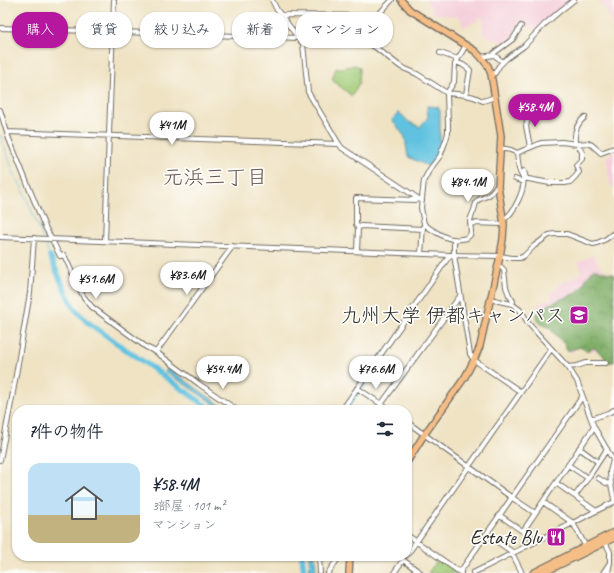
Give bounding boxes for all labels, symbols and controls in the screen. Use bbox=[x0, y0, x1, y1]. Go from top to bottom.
chip: 購入 bbox=[12, 12, 68, 48]
chip: 賃貸 bbox=[76, 12, 132, 48]
chip: 絞り込み bbox=[140, 12, 224, 48]
chip: 新着 bbox=[232, 12, 288, 48]
chip: マンション bbox=[296, 12, 393, 48]
pin: ¥58.4M bbox=[502, 94, 568, 128]
text: ¥58.4M bbox=[517, 99, 553, 115]
pin: ¥41M bbox=[148, 112, 196, 146]
text: ¥41M bbox=[158, 117, 186, 133]
district label: 元浜三丁目 bbox=[163, 164, 268, 190]
pin: ¥84.1M bbox=[435, 169, 501, 203]
text: ¥84.1M bbox=[450, 174, 486, 190]
pin: ¥83.6M bbox=[154, 262, 220, 296]
pin: ¥51.6M bbox=[63, 266, 129, 300]
text: ¥83.6M bbox=[169, 267, 205, 283]
text: ¥51.6M bbox=[78, 271, 114, 287]
place label: 九州大学 伊都キャンパス bbox=[341, 303, 565, 328]
school or university icon: 九州大学 伊都キャンパス bbox=[568, 304, 590, 326]
pin: ¥54.4M bbox=[190, 356, 256, 390]
pin: ¥76.6M bbox=[343, 356, 409, 390]
text: ¥54.4M bbox=[205, 361, 241, 377]
text: ¥76.6M bbox=[358, 361, 394, 377]
icon: filters bbox=[374, 418, 396, 440]
text: 7件の物件 bbox=[28, 421, 104, 442]
text: ¥58.4M bbox=[152, 474, 198, 495]
icon: home bbox=[60, 479, 108, 527]
text: 3部屋 · 101 m² bbox=[152, 498, 225, 514]
text: マンション bbox=[152, 517, 216, 533]
place label: Estate Blu bbox=[470, 525, 544, 550]
restaurant icon: Estate Blu bbox=[545, 526, 567, 548]

